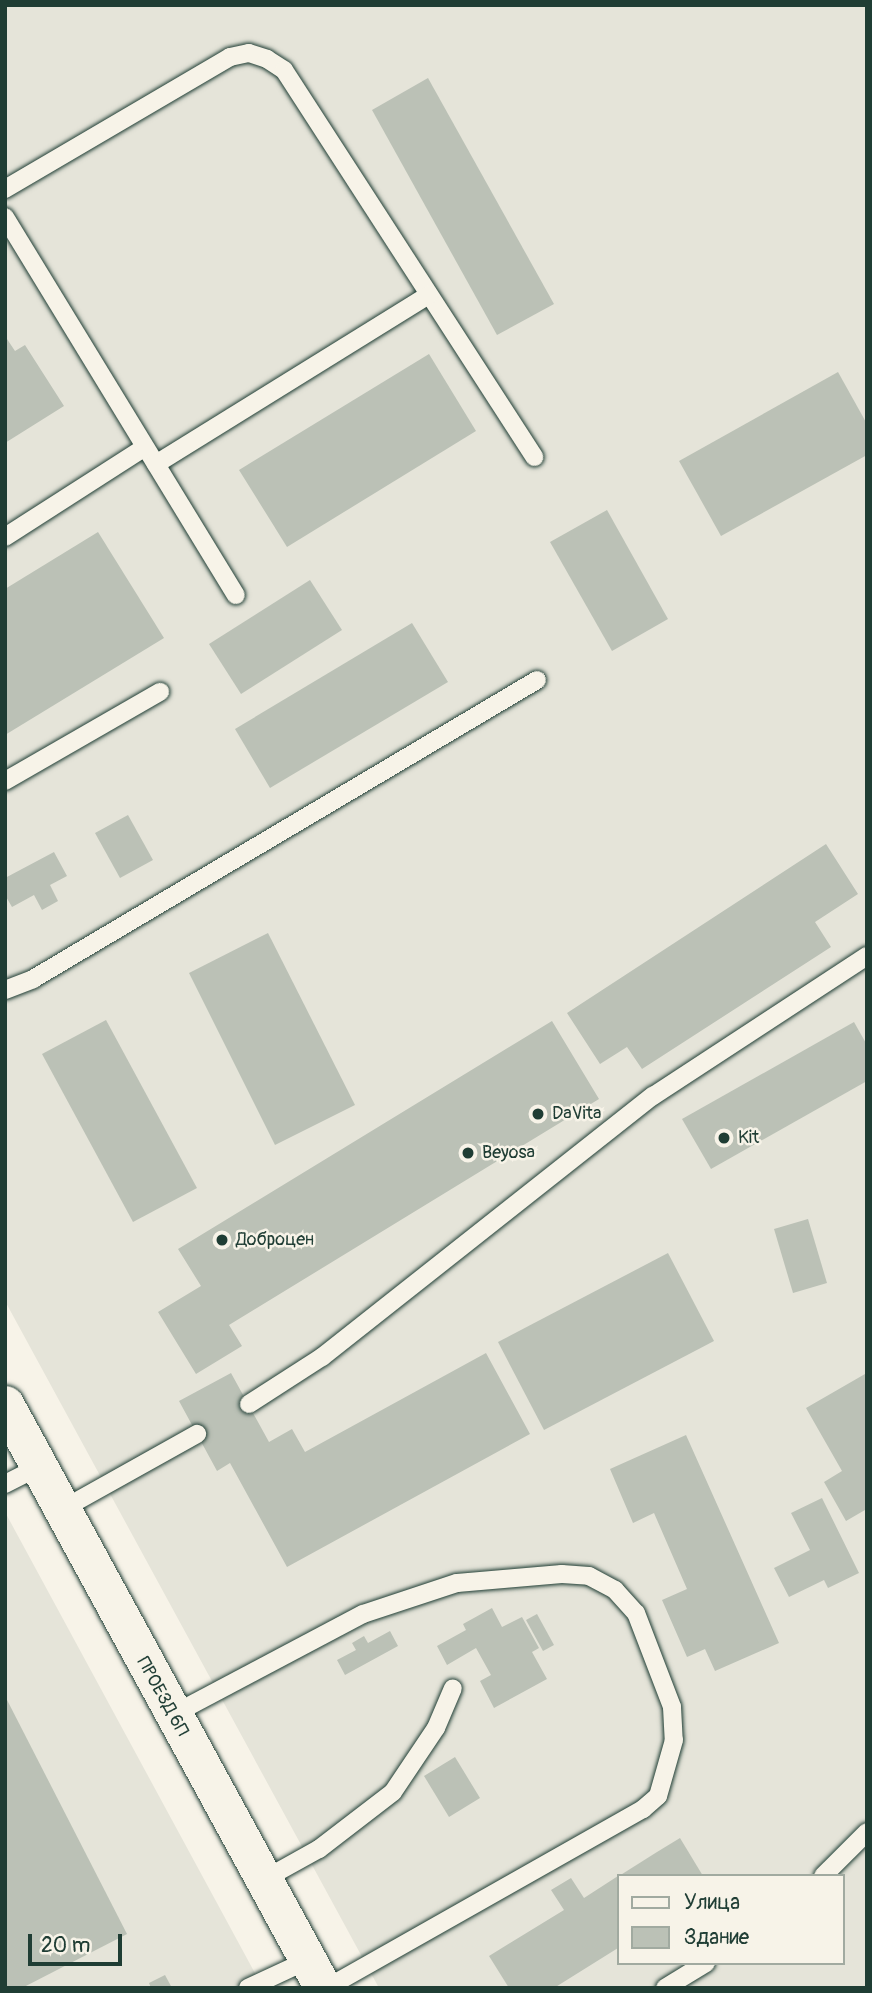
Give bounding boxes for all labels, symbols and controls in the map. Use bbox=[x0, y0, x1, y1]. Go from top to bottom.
place label: DaVita bbox=[552, 1103, 601, 1125]
marker: DaVita bbox=[530, 1106, 546, 1122]
place label: Kit bbox=[738, 1127, 759, 1149]
marker: Kit bbox=[716, 1130, 732, 1146]
place label: Beyosa bbox=[482, 1142, 535, 1164]
marker: Beyosa bbox=[460, 1145, 476, 1161]
place label: Доброцен bbox=[236, 1229, 314, 1251]
marker: Доброцен bbox=[214, 1232, 230, 1248]
street label: ПРОЕЗД 6П bbox=[131, 1654, 193, 1740]
legend bbox=[616, 1874, 844, 1965]
text: Улица bbox=[684, 1889, 740, 1916]
scale bar bbox=[32, 1920, 126, 1964]
text: Здание bbox=[684, 1924, 749, 1951]
text: 20 m bbox=[41, 1932, 90, 1959]

